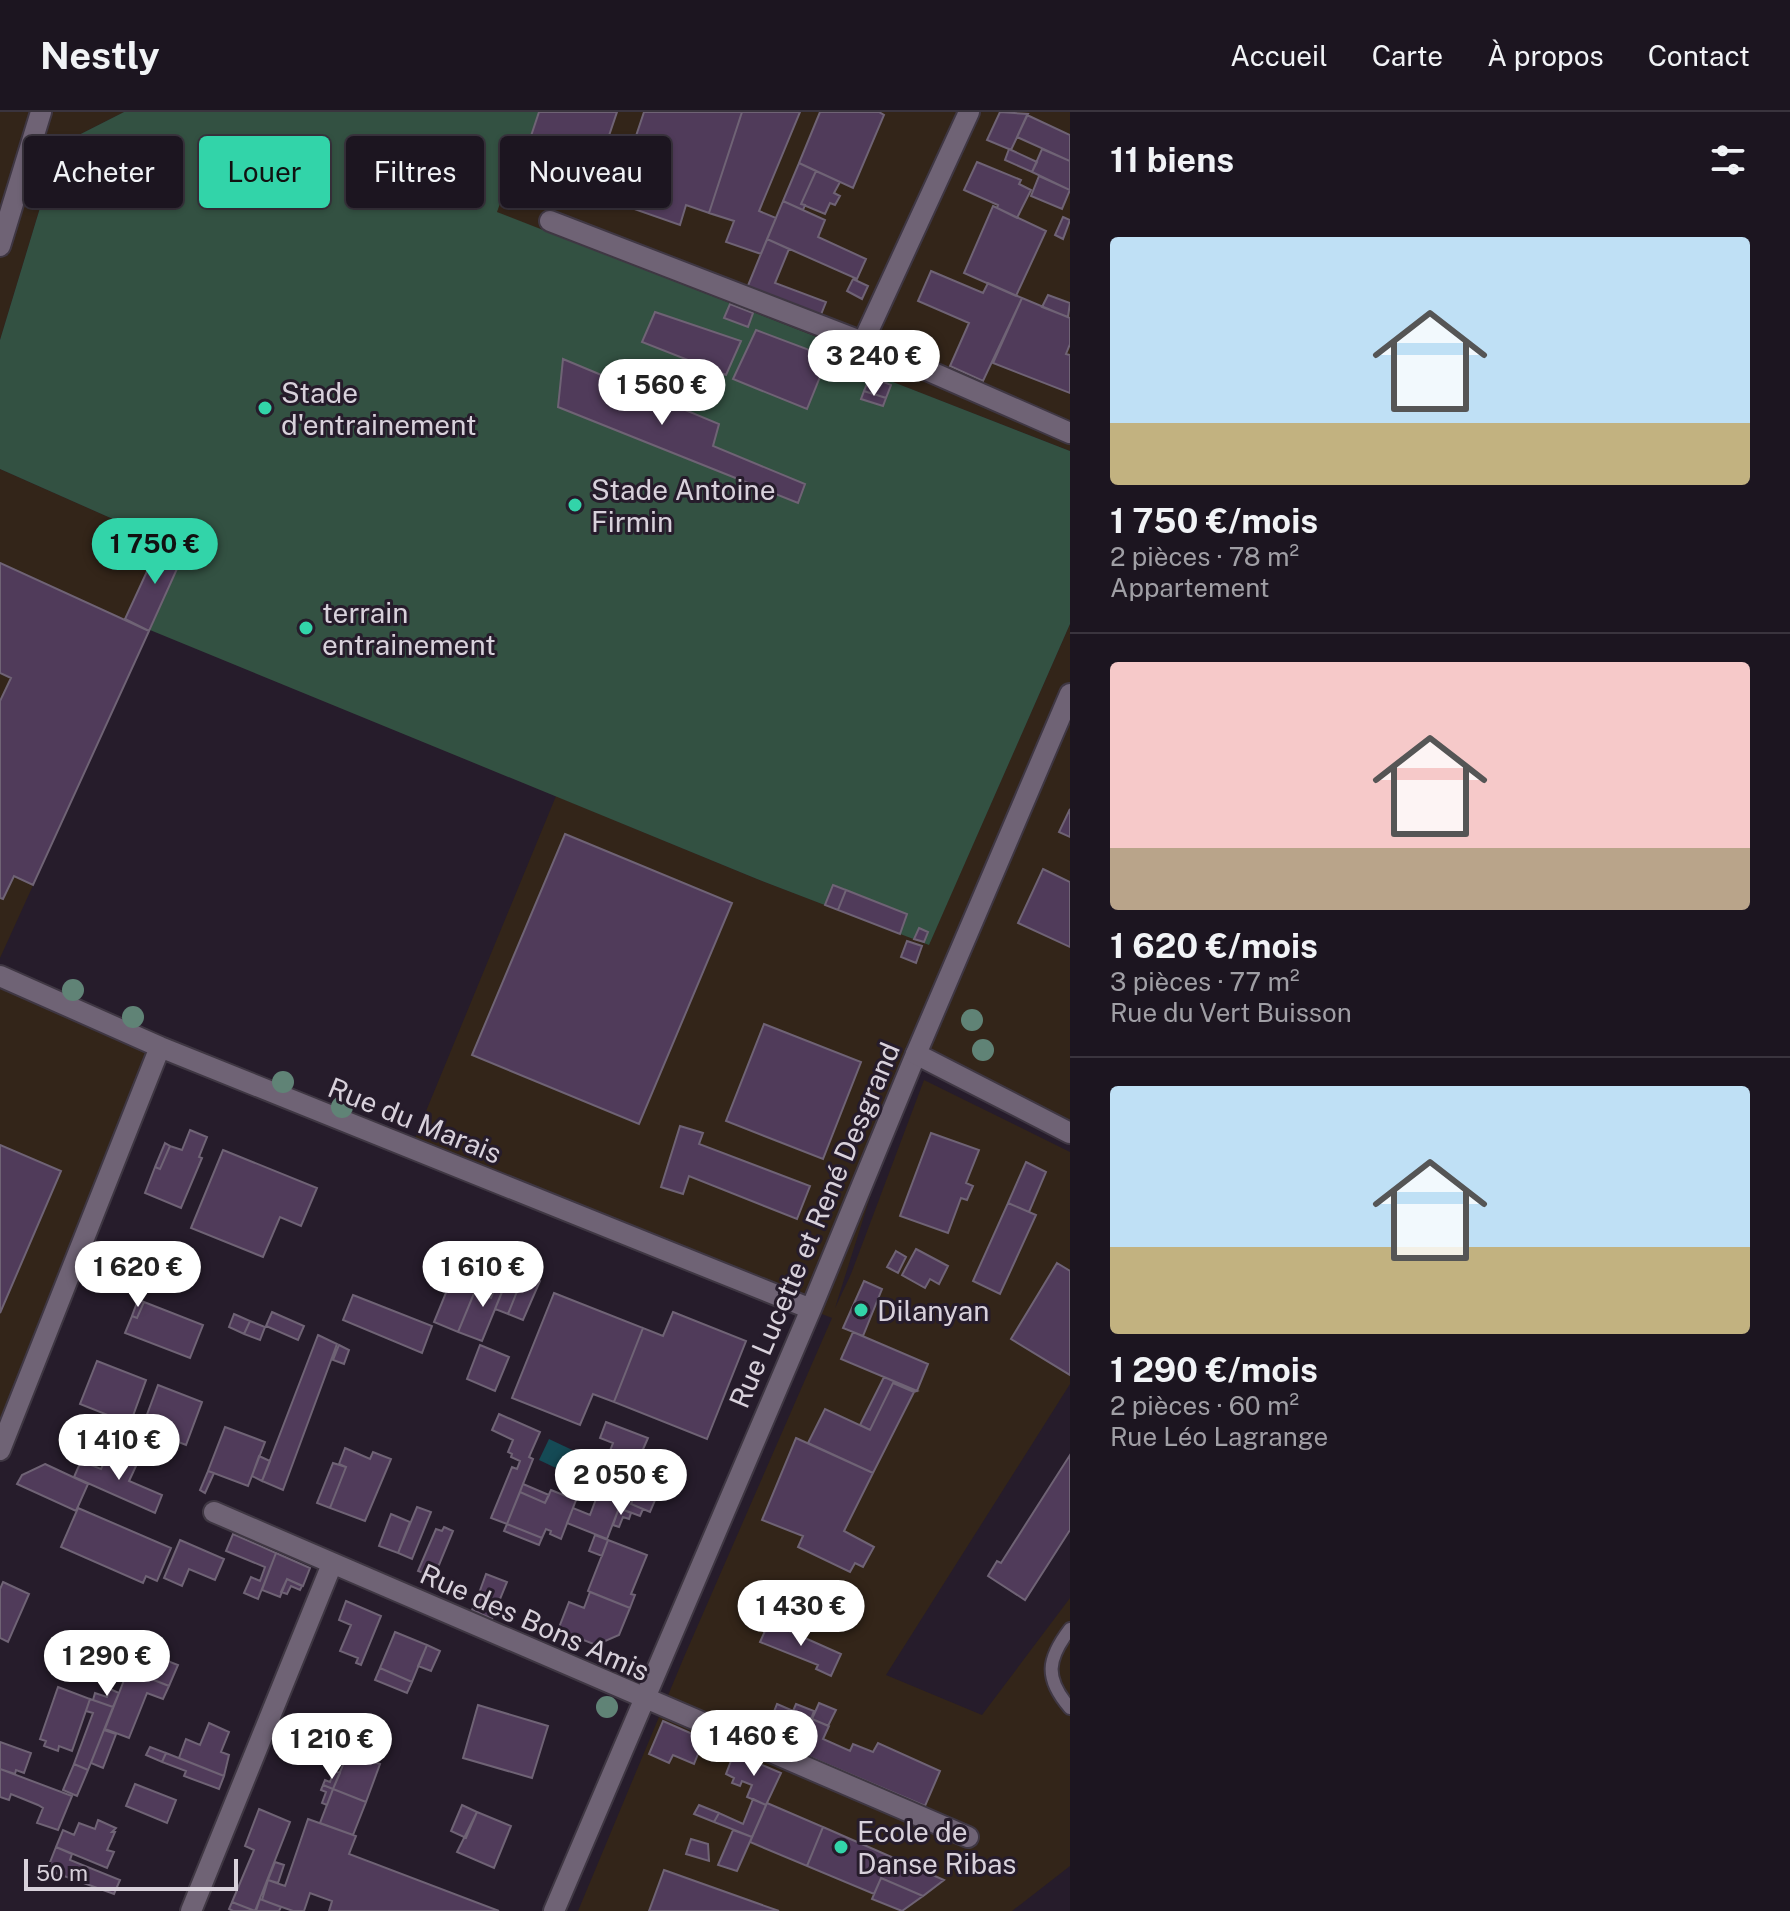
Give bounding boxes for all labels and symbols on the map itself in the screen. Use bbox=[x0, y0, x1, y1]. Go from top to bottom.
pin: 3 240 € bbox=[800, 330, 948, 398]
pin: 1 560 € bbox=[588, 359, 736, 427]
place label: Stade d'entrainement bbox=[281, 376, 477, 441]
marker: Stade d'entrainement bbox=[256, 399, 274, 417]
place label: Stade Antoine Firmin bbox=[591, 473, 776, 538]
marker: Stade Antoine Firmin bbox=[566, 496, 584, 514]
pin: 1 750 € bbox=[81, 518, 229, 586]
place label: terrain entrainement bbox=[322, 596, 496, 661]
marker: terrain entrainement bbox=[297, 619, 315, 637]
street label: Rue Lucette et René Desgrand bbox=[722, 1037, 906, 1413]
street label: Rue du Marais bbox=[323, 1070, 507, 1170]
pin: 1 620 € bbox=[64, 1241, 212, 1309]
pin: 1 610 € bbox=[409, 1241, 557, 1309]
place label: Dilanyan bbox=[877, 1294, 989, 1327]
marker: Dilanyan bbox=[852, 1301, 870, 1319]
pin: 1 410 € bbox=[45, 1414, 193, 1482]
pin: 2 050 € bbox=[547, 1449, 695, 1517]
street label: Rue des Bons Amis bbox=[415, 1557, 655, 1687]
pin: 1 430 € bbox=[727, 1580, 875, 1648]
pin: 1 290 € bbox=[33, 1630, 181, 1698]
pin: 1 460 € bbox=[680, 1710, 828, 1778]
pin: 1 210 € bbox=[258, 1713, 406, 1781]
place label: Ecole de Danse Ribas bbox=[857, 1815, 1016, 1880]
marker: Ecole de Danse Ribas bbox=[832, 1838, 850, 1856]
scale bar bbox=[24, 1855, 238, 1891]

